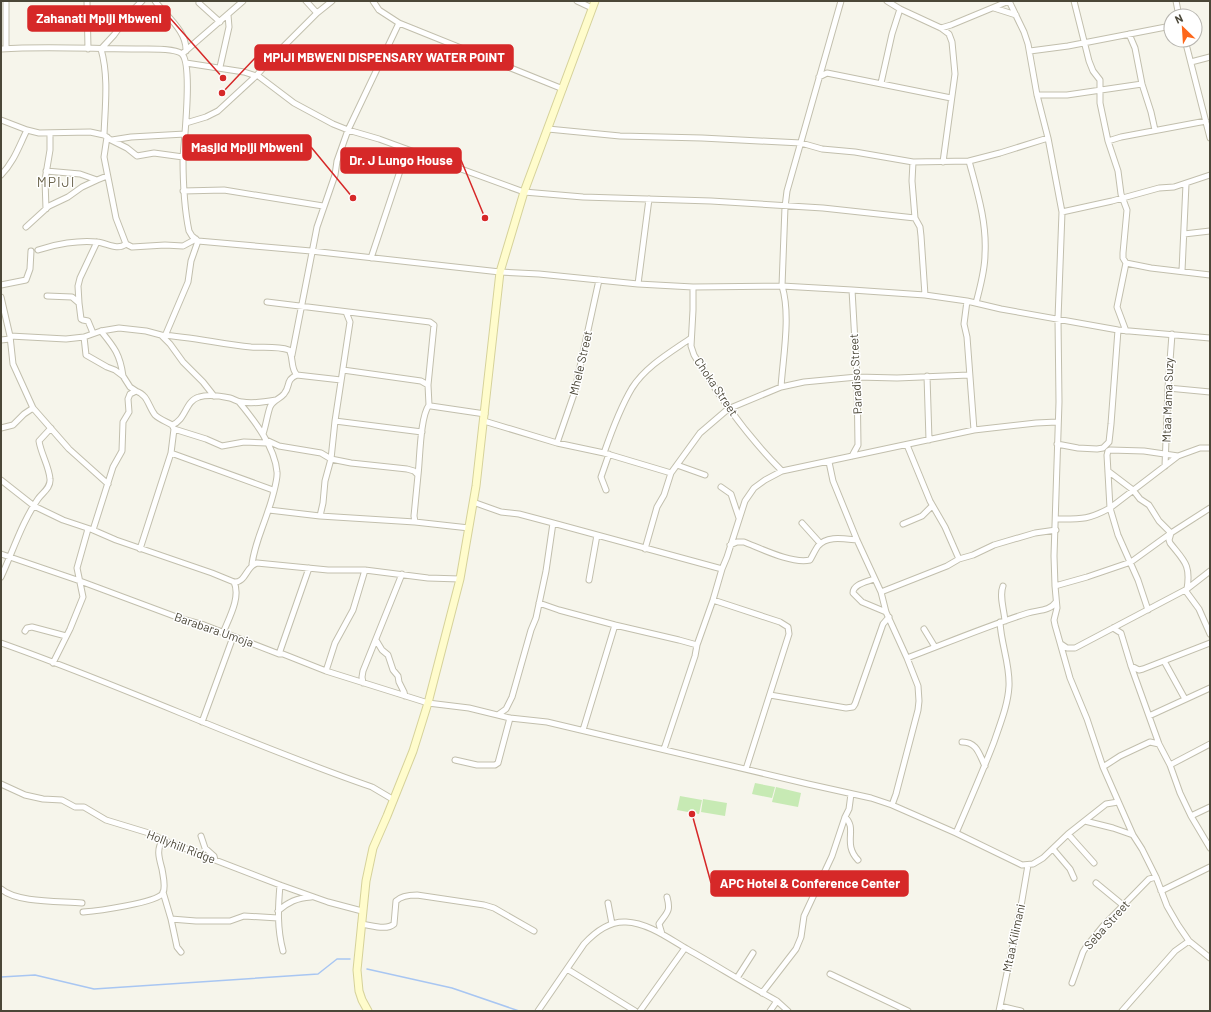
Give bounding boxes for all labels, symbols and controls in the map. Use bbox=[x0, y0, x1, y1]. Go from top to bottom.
callout: Zahanati Mpiji Mbweni bbox=[28, 6, 170, 31]
north arrow bbox=[1163, 8, 1203, 48]
text: Zahanati Mpiji Mbweni bbox=[36, 10, 162, 26]
text: N bbox=[1172, 11, 1185, 26]
callout: MPIJI MBWENI DISPENSARY WATER POINT bbox=[255, 45, 513, 70]
text: MPIJI MBWENI DISPENSARY WATER POINT bbox=[263, 49, 505, 65]
callout: Masjid Mpiji Mbweni bbox=[183, 135, 311, 160]
text: Masjid Mpiji Mbweni bbox=[191, 139, 303, 155]
callout: Dr. J Lungo House bbox=[341, 148, 461, 173]
text: Dr. J Lungo House bbox=[349, 152, 453, 168]
district label: MPIJI bbox=[37, 173, 75, 190]
street label: Mhele Street bbox=[566, 329, 594, 396]
street label: Paradiso Street bbox=[846, 333, 864, 415]
street label: Choka Street bbox=[692, 355, 741, 418]
street label: Mtaa Mama Suzy bbox=[1159, 357, 1175, 443]
street label: Barabara Umoja bbox=[173, 609, 256, 649]
street label: Hollyhill Ridge bbox=[145, 827, 218, 866]
callout: APC Hotel & Conference Center bbox=[711, 871, 908, 896]
text: APC Hotel & Conference Center bbox=[720, 875, 900, 891]
street label: Seba Street bbox=[1081, 897, 1132, 952]
street label: Mtaa Kilimani bbox=[999, 902, 1027, 973]

